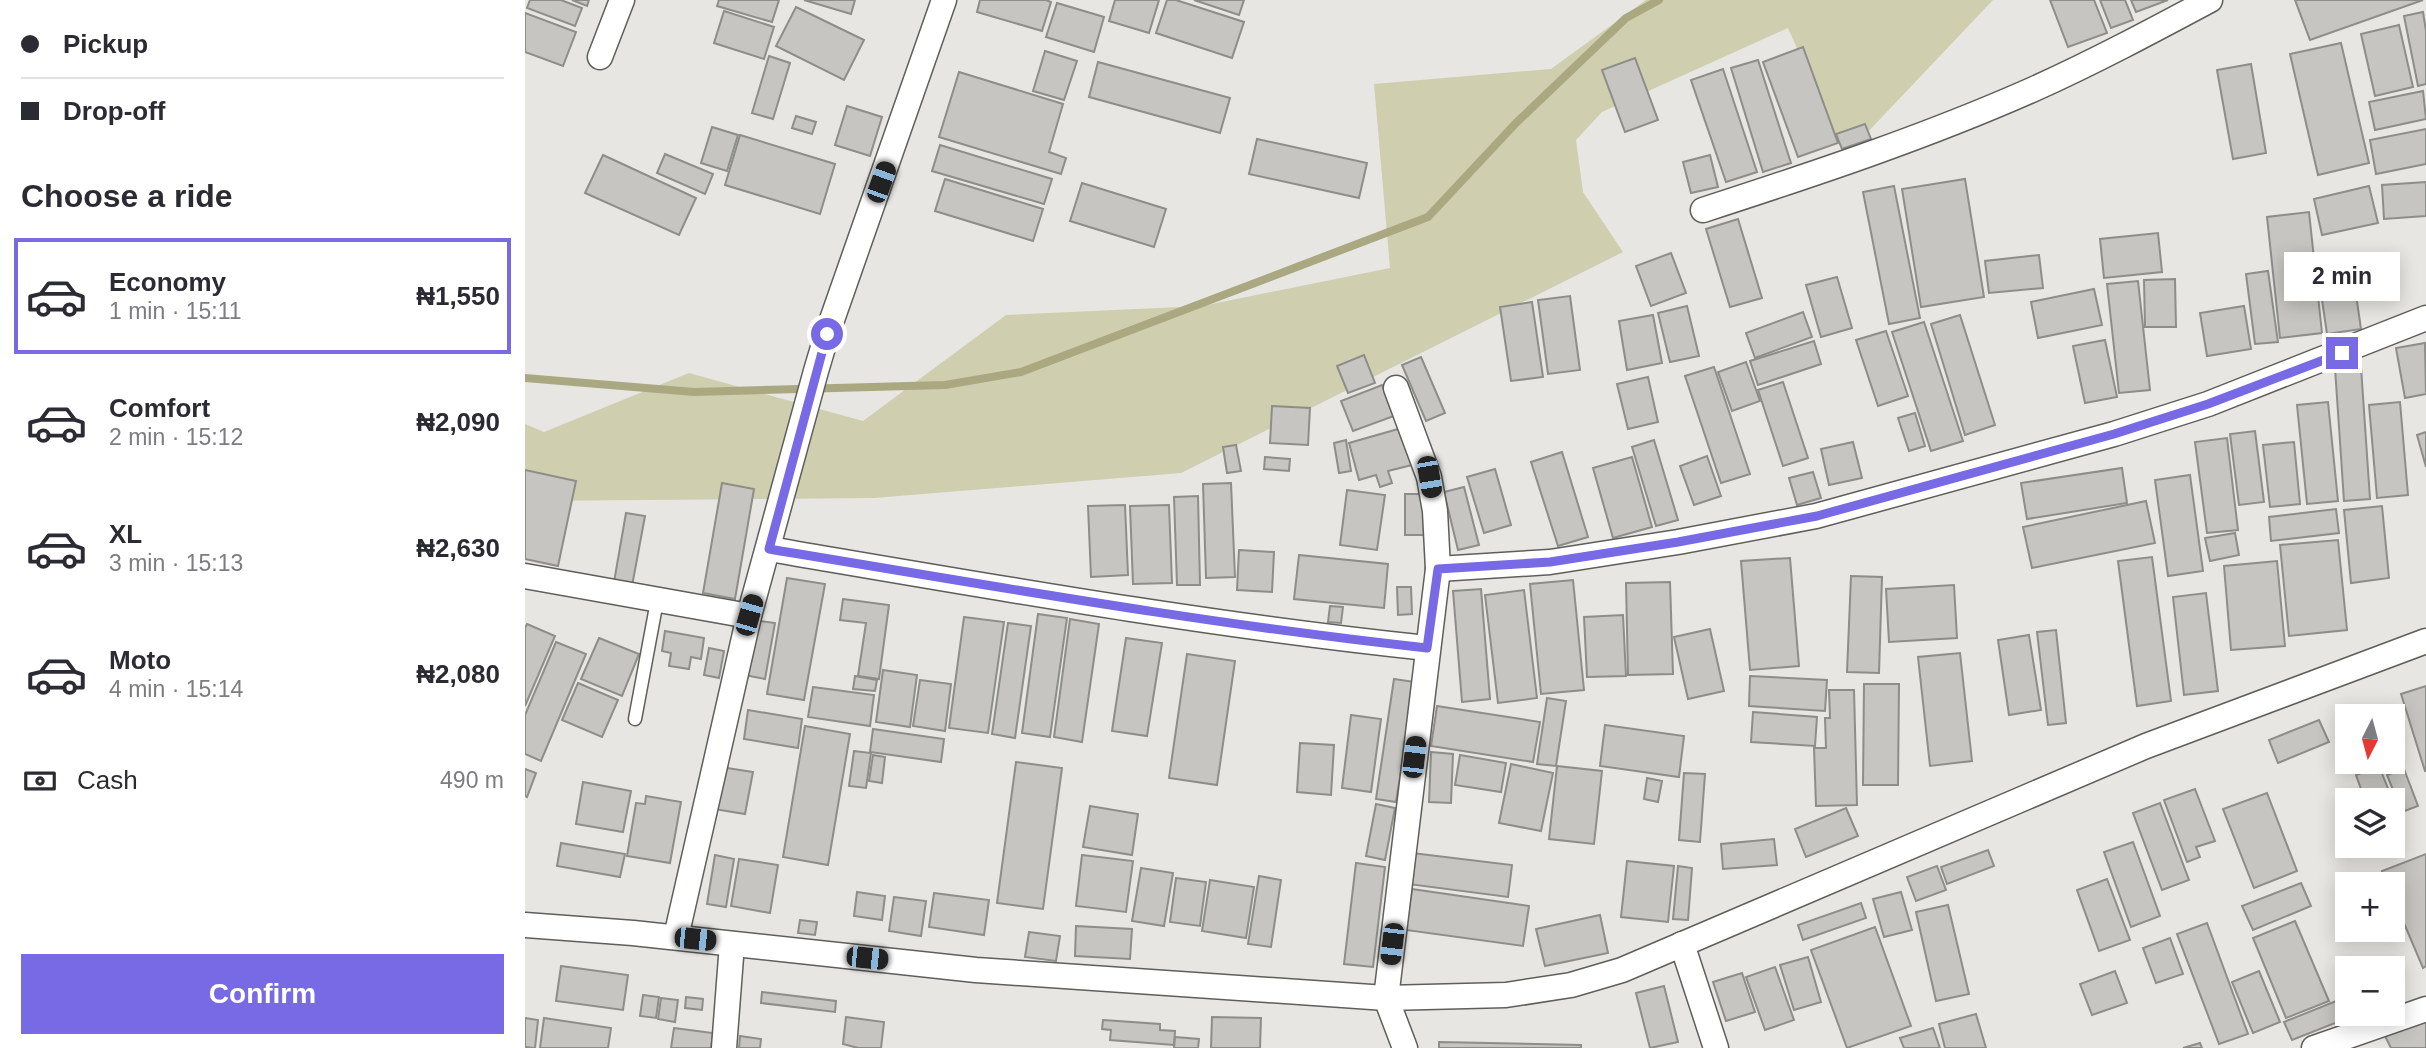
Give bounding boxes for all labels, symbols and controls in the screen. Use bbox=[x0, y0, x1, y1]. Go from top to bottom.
text: Pickup bbox=[63, 29, 148, 59]
text: Drop-off bbox=[63, 96, 166, 126]
car bbox=[864, 159, 899, 205]
text: Choose a ride bbox=[21, 178, 233, 214]
callout: 2 min bbox=[2284, 252, 2400, 300]
text: 2 min bbox=[2312, 263, 2372, 289]
icon: car bbox=[25, 265, 88, 328]
text: Economy bbox=[109, 267, 226, 297]
text: ₦1,550 bbox=[416, 281, 500, 311]
text: 1 min · 15:11 bbox=[109, 298, 242, 324]
route start bbox=[811, 318, 843, 350]
route end bbox=[2326, 337, 2358, 369]
icon: car bbox=[25, 391, 88, 454]
text: Comfort bbox=[109, 393, 210, 423]
text: ₦2,090 bbox=[416, 407, 500, 437]
text: 2 min · 15:12 bbox=[109, 424, 243, 450]
car bbox=[1416, 454, 1443, 500]
icon: car bbox=[25, 517, 88, 580]
text: XL bbox=[109, 519, 142, 549]
text: ₦2,630 bbox=[416, 533, 500, 563]
text: 3 min · 15:13 bbox=[109, 550, 243, 576]
car bbox=[734, 592, 765, 638]
icon: car bbox=[25, 643, 88, 706]
text: Moto bbox=[109, 645, 171, 675]
text: ₦2,080 bbox=[416, 659, 500, 689]
text: 4 min · 15:14 bbox=[109, 676, 243, 702]
north arrow bbox=[2335, 704, 2405, 774]
map controls bbox=[2335, 704, 2405, 1026]
car bbox=[1402, 735, 1427, 779]
icon: cash bbox=[21, 762, 59, 800]
text: Cash bbox=[77, 765, 138, 795]
text: 490 m bbox=[440, 767, 504, 793]
button: layers bbox=[2335, 788, 2405, 858]
button: + bbox=[2335, 872, 2405, 942]
car bbox=[1380, 922, 1405, 966]
car bbox=[674, 926, 717, 952]
car bbox=[846, 945, 889, 971]
button: Confirm bbox=[21, 954, 504, 1034]
button: − bbox=[2335, 956, 2405, 1026]

